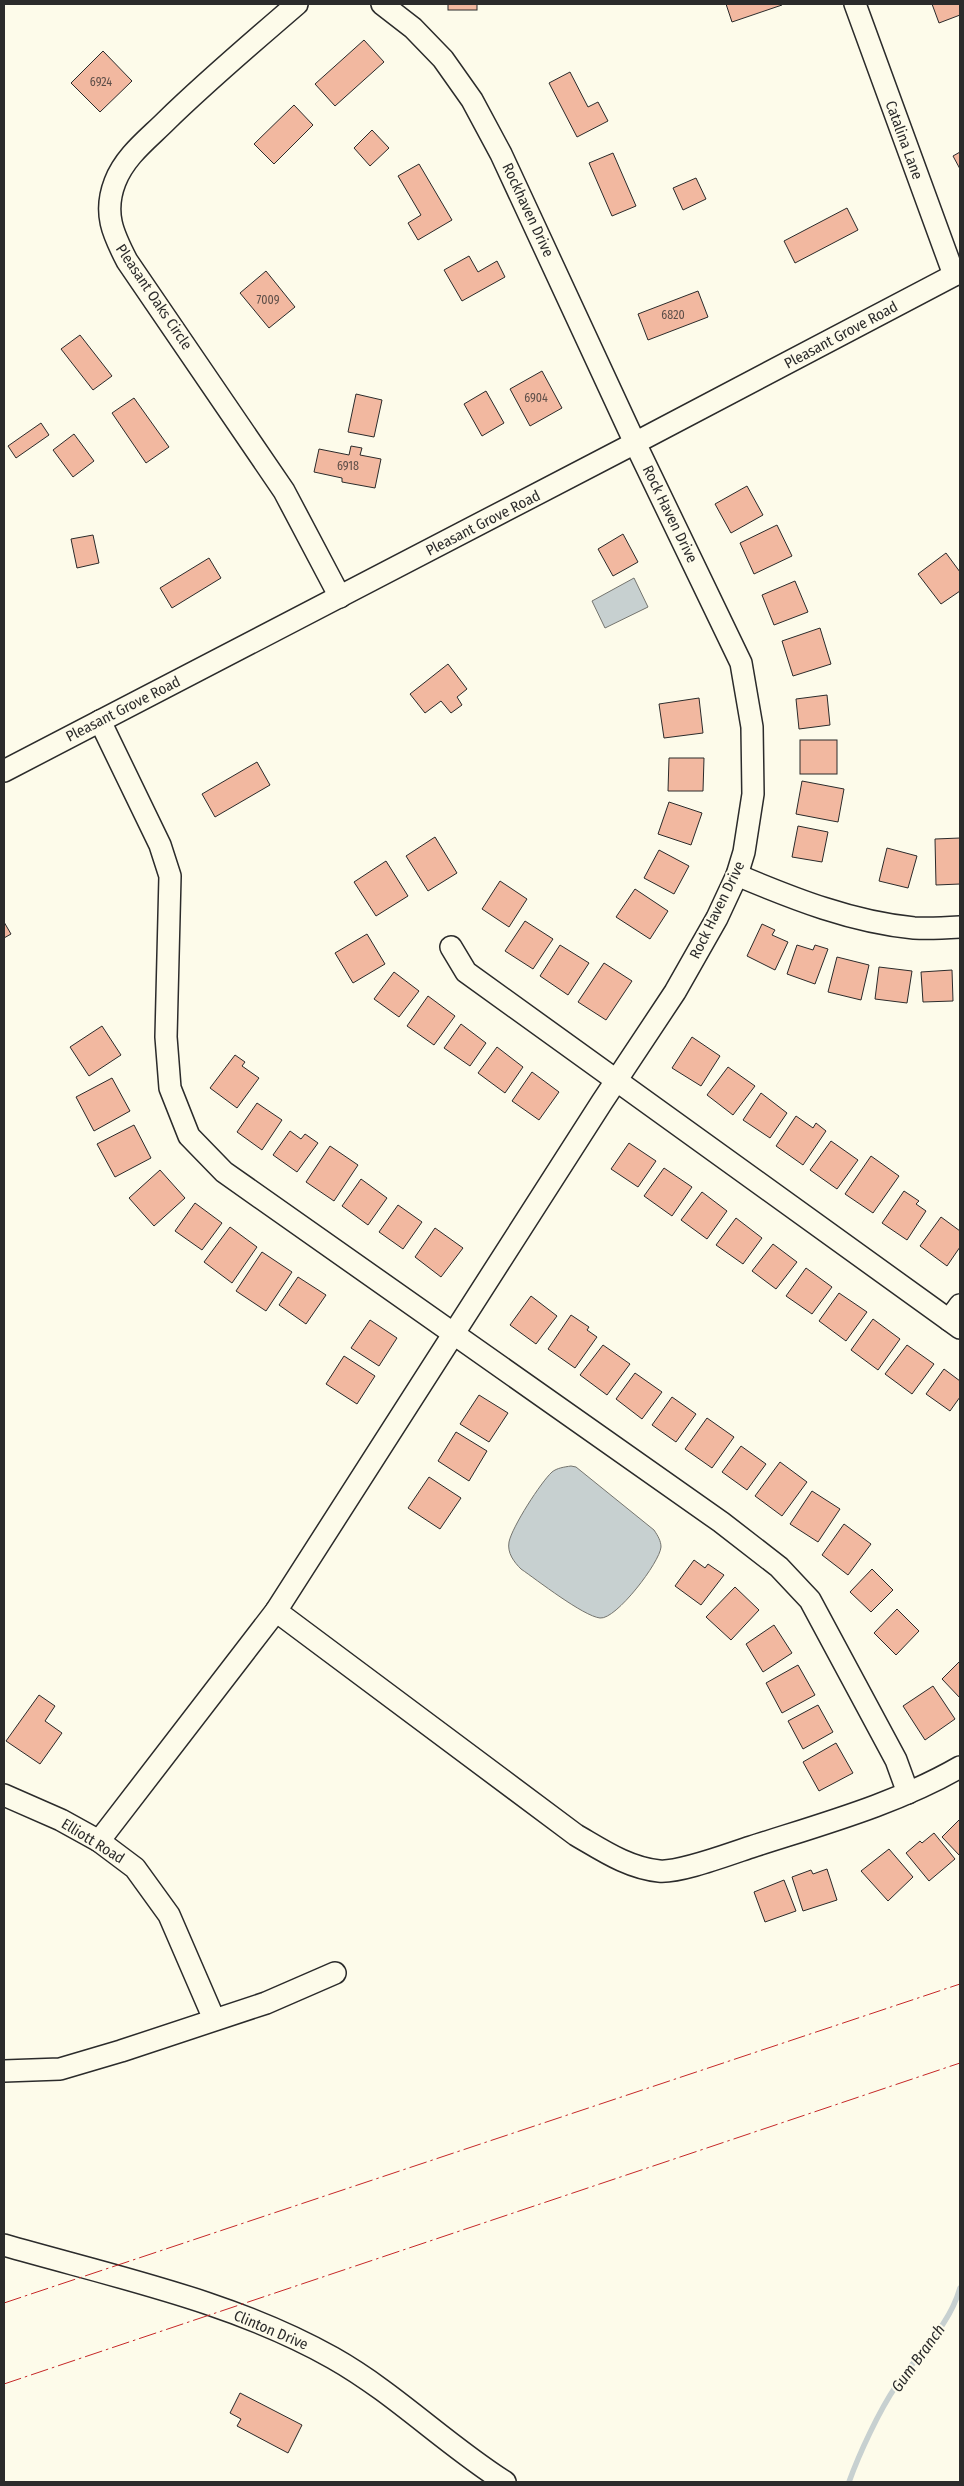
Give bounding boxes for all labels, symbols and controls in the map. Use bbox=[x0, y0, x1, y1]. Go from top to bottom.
house number: 6924 bbox=[90, 75, 112, 89]
street label: Catalina Lane bbox=[881, 98, 927, 182]
street label: Rockhaven Drive bbox=[498, 160, 558, 260]
street label: Pleasant Oaks Circle bbox=[112, 241, 196, 353]
house number: 7009 bbox=[257, 293, 280, 307]
street label: Pleasant Grove Road bbox=[781, 297, 901, 373]
house number: 6820 bbox=[661, 308, 685, 322]
house number: 6904 bbox=[524, 391, 548, 405]
house number: 6918 bbox=[337, 459, 359, 473]
street label: Rock Haven Drive bbox=[639, 462, 701, 566]
street label: Pleasant Grove Road bbox=[423, 486, 543, 560]
street label: Pleasant Grove Road bbox=[63, 672, 183, 746]
street label: Rock Haven Drive bbox=[686, 858, 748, 962]
street label: Elliott Road bbox=[58, 1815, 128, 1867]
street label: Clinton Drive bbox=[231, 2306, 311, 2354]
water label: Gum Branch bbox=[887, 2320, 949, 2396]

